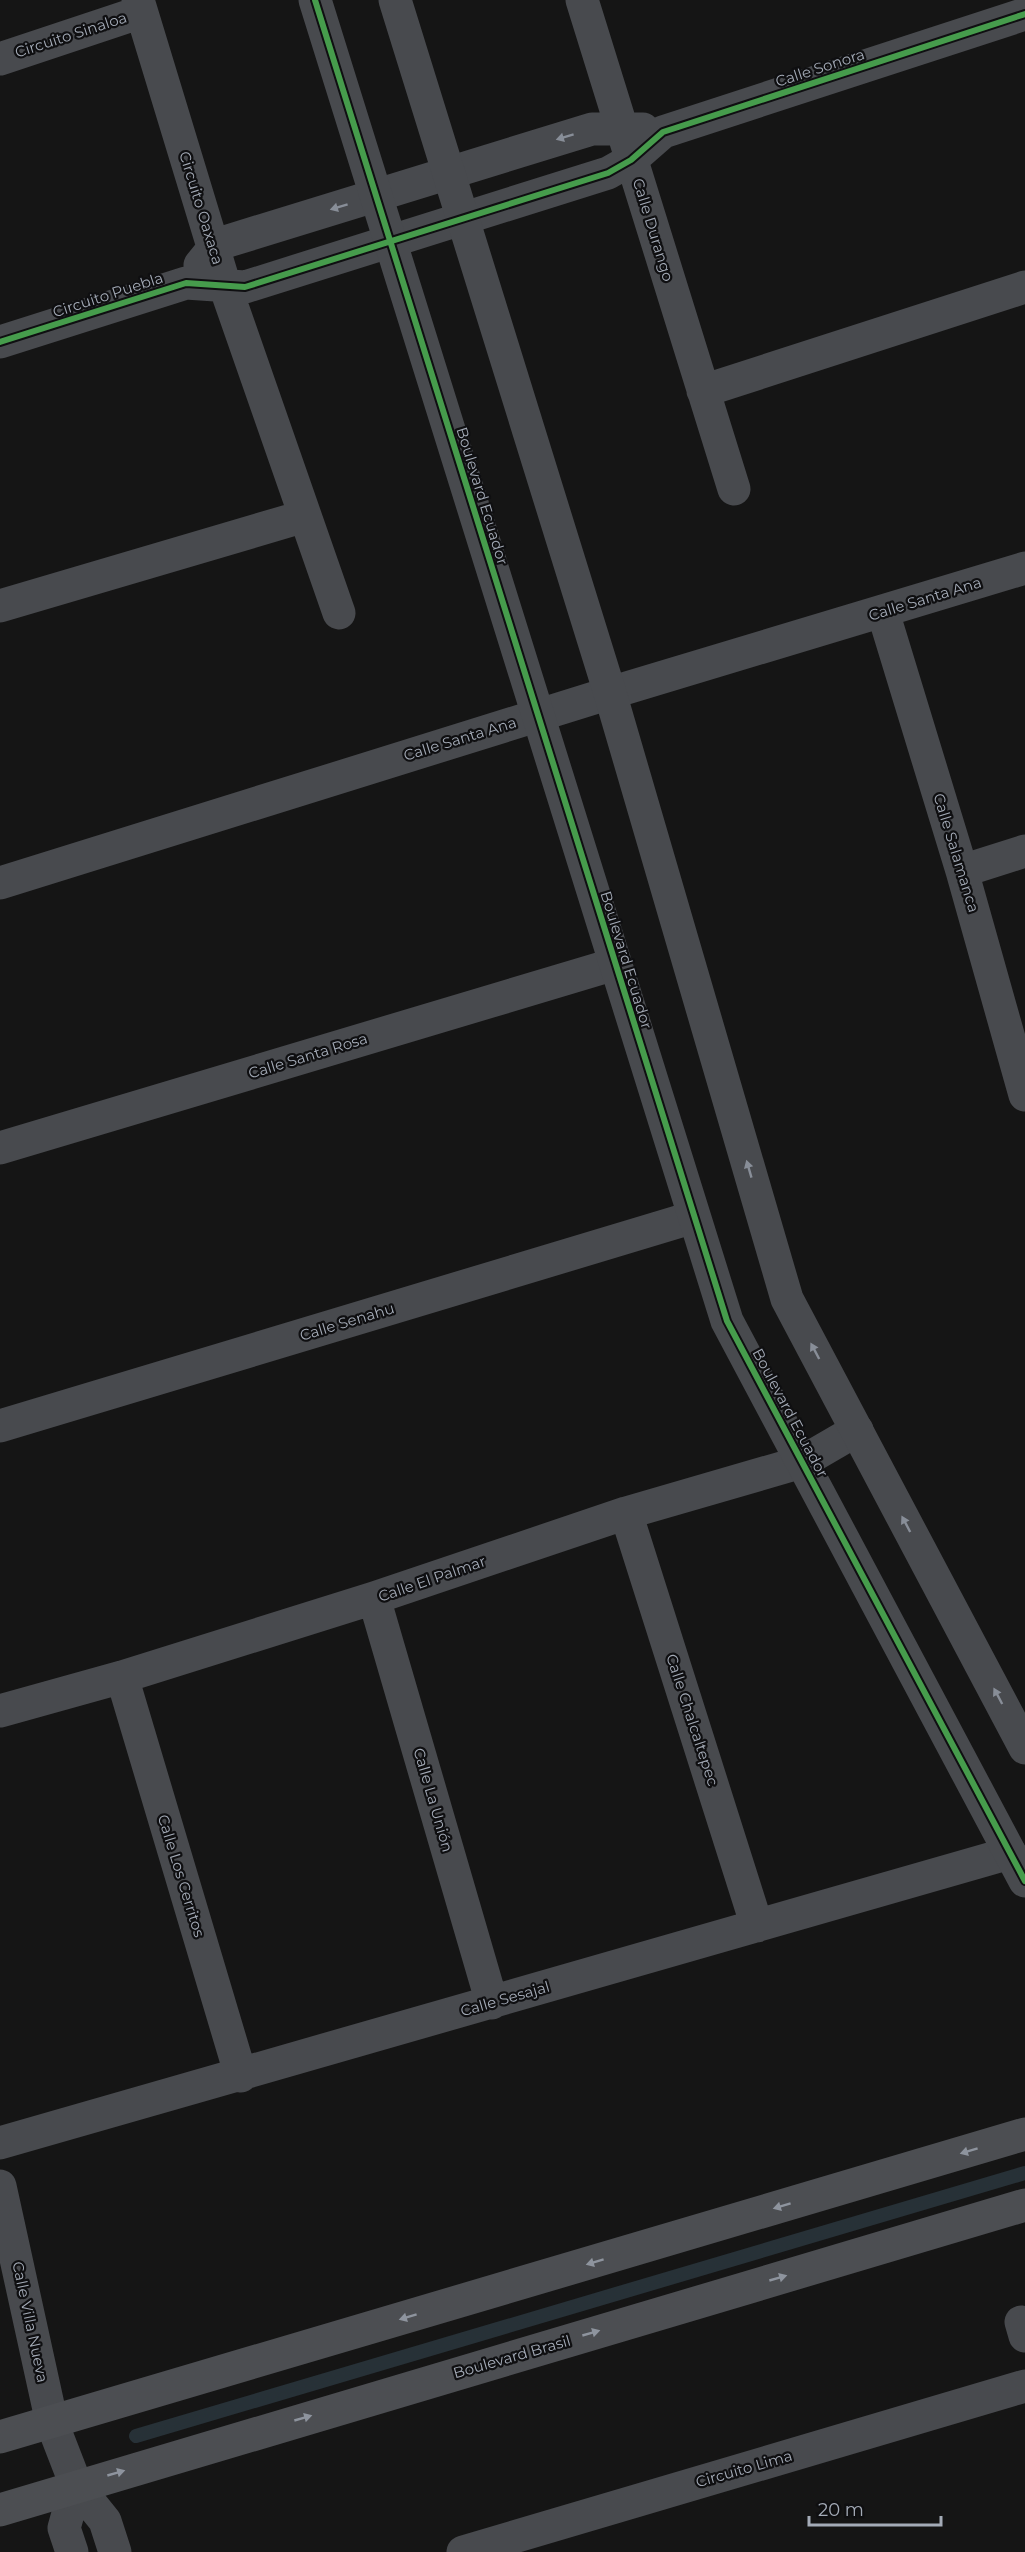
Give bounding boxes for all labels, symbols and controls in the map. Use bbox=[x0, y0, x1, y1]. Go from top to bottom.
street label: Circuito Sinaloa bbox=[12, 7, 129, 62]
street label: Calle Sonora bbox=[773, 44, 867, 91]
one-way arrow bbox=[556, 133, 574, 142]
street label: Circuito Oaxaca bbox=[175, 149, 228, 267]
street label: Calle Durango bbox=[629, 176, 678, 284]
one-way arrow bbox=[330, 203, 348, 212]
street label: Circuito Puebla bbox=[50, 268, 165, 321]
street label: Boulevard Ecuador bbox=[452, 425, 513, 567]
street label: Calle Santa Ana bbox=[866, 572, 984, 625]
street label: Calle Santa Ana bbox=[401, 712, 519, 765]
street label: Calle Salamanca bbox=[929, 791, 984, 915]
street label: Boulevard Ecuador bbox=[596, 889, 657, 1031]
street label: Calle Santa Rosa bbox=[246, 1028, 370, 1083]
one-way arrow bbox=[744, 1160, 753, 1178]
street label: Calle Senahu bbox=[297, 1298, 396, 1345]
one-way arrow bbox=[810, 1343, 820, 1360]
street label: Boulevard Ecuador bbox=[748, 1345, 832, 1480]
one-way arrow bbox=[901, 1515, 911, 1532]
street label: Calle El Palmar bbox=[375, 1551, 488, 1606]
street label: Calle Chalcaltepec bbox=[662, 1651, 723, 1788]
one-way arrow bbox=[993, 1687, 1003, 1704]
street label: Calle La Unión bbox=[410, 1746, 457, 1854]
street label: Calle Los Cerritos bbox=[154, 1812, 209, 1940]
street label: Calle Sesajal bbox=[458, 1977, 552, 2020]
one-way arrow bbox=[960, 2147, 978, 2156]
one-way arrow bbox=[773, 2202, 791, 2211]
one-way arrow bbox=[586, 2258, 604, 2267]
street label: Calle Villa Nueva bbox=[8, 2260, 53, 2384]
one-way arrow bbox=[769, 2273, 787, 2282]
one-way arrow bbox=[399, 2313, 417, 2322]
one-way arrow bbox=[582, 2328, 600, 2337]
street label: Boulevard Brasil bbox=[451, 2331, 573, 2382]
one-way arrow bbox=[294, 2413, 312, 2422]
street label: Circuito Lima bbox=[693, 2446, 794, 2491]
one-way arrow bbox=[107, 2468, 125, 2478]
scale bar bbox=[809, 2489, 941, 2527]
text: 20 m bbox=[818, 2499, 864, 2521]

